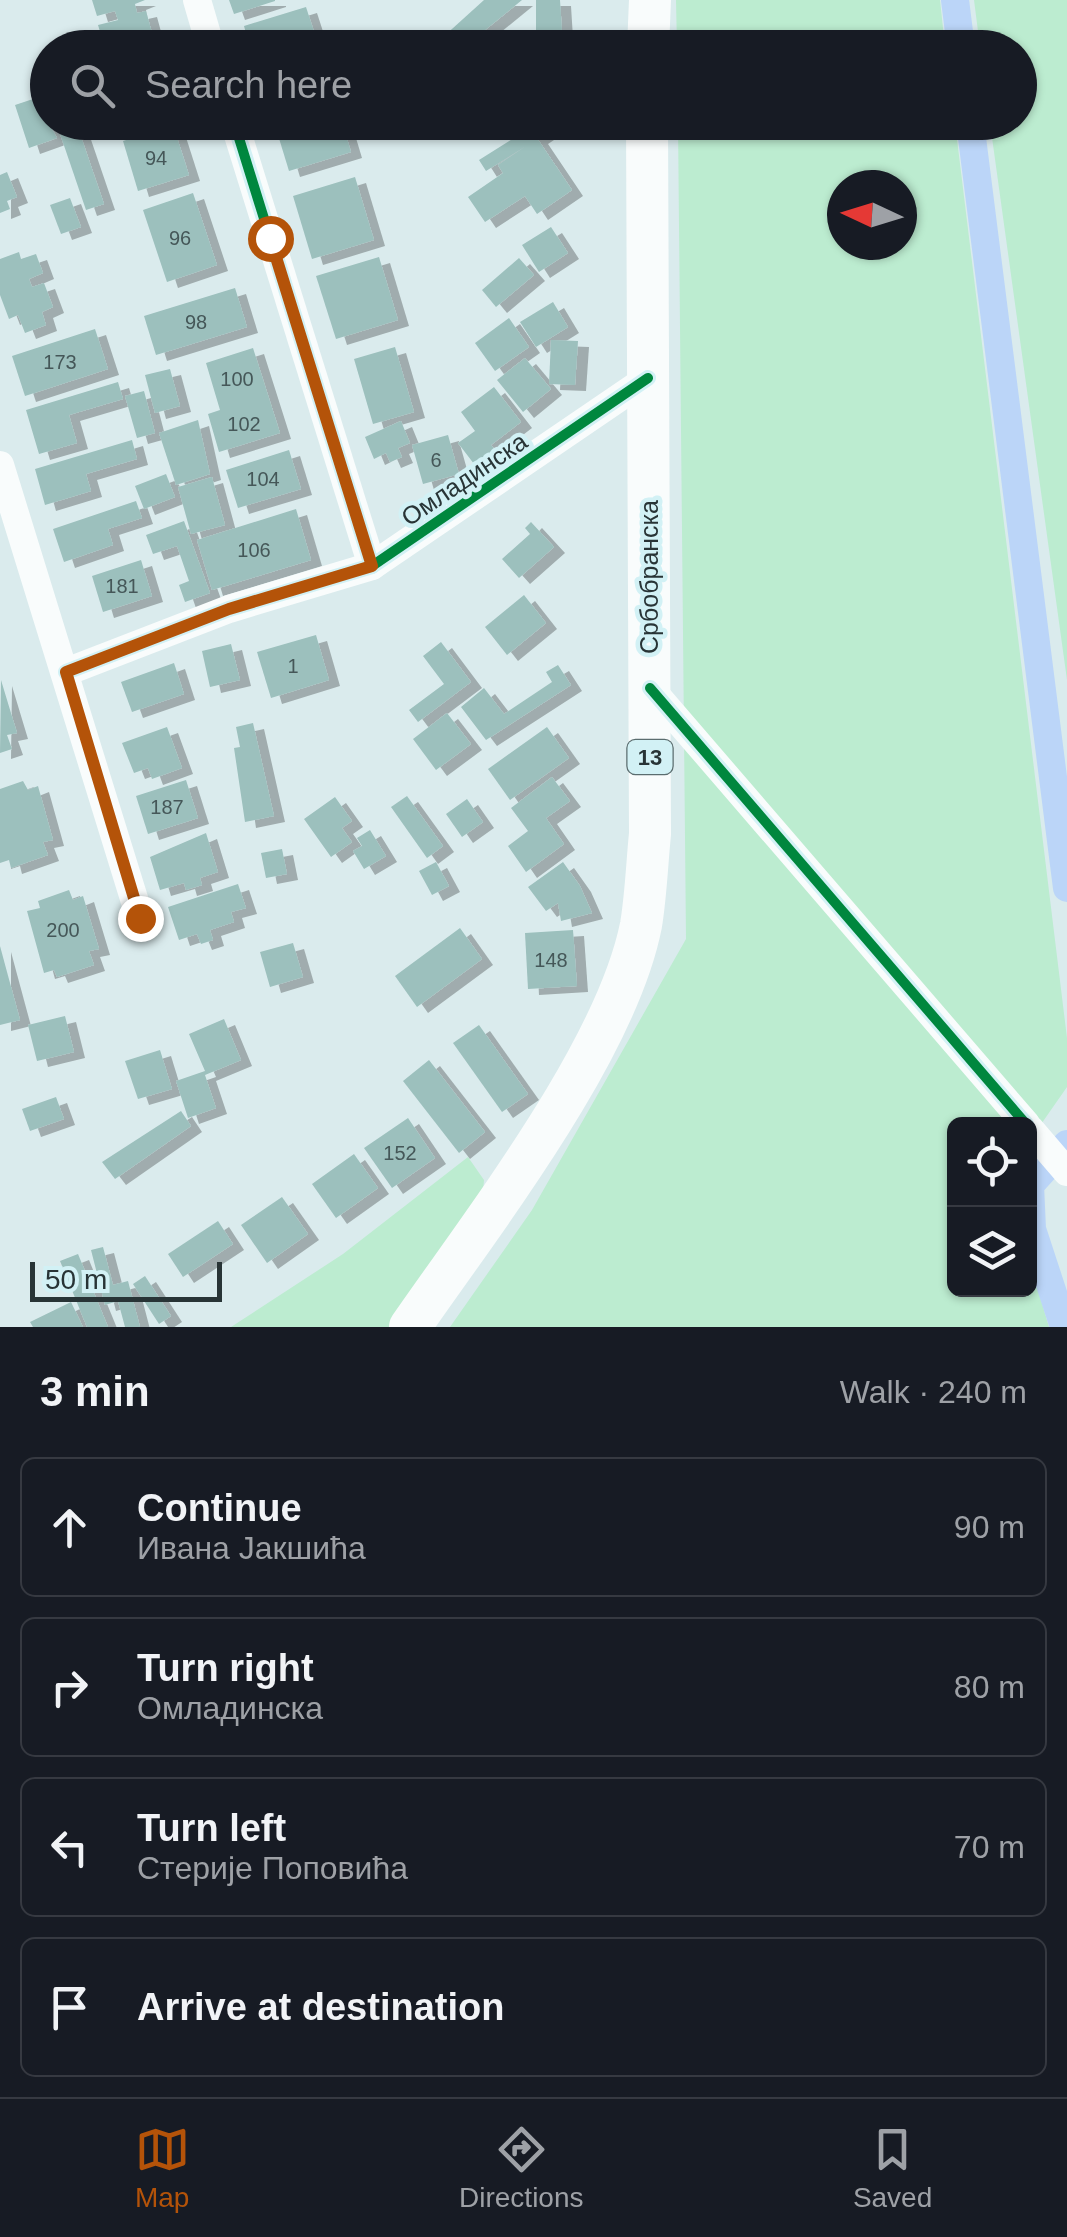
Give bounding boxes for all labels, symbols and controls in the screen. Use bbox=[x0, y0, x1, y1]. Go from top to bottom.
search box bbox=[30, 30, 1037, 140]
icon: search bbox=[65, 58, 120, 113]
text: Search here bbox=[145, 64, 352, 106]
house number: 94 bbox=[145, 147, 167, 169]
north arrow bbox=[827, 170, 917, 260]
route start bbox=[248, 216, 294, 262]
house number: 96 bbox=[169, 227, 191, 249]
house number: 98 bbox=[185, 311, 207, 333]
house number: 173 bbox=[43, 351, 77, 373]
house number: 100 bbox=[220, 368, 254, 390]
house number: 102 bbox=[227, 413, 261, 435]
street label: Омладинска bbox=[396, 427, 532, 531]
house number: 6 bbox=[430, 449, 442, 471]
house number: 104 bbox=[246, 468, 280, 490]
street label: Србобранска bbox=[635, 500, 663, 654]
house number: 106 bbox=[237, 539, 271, 561]
house number: 181 bbox=[105, 575, 139, 597]
house number: 1 bbox=[287, 655, 299, 677]
road number: 13 bbox=[628, 740, 672, 774]
house number: 187 bbox=[150, 796, 184, 818]
route end bbox=[118, 896, 164, 942]
house number: 200 bbox=[46, 919, 80, 941]
house number: 148 bbox=[534, 949, 568, 971]
map controls bbox=[947, 1117, 1037, 1297]
button: locate bbox=[947, 1117, 1037, 1207]
house number: 152 bbox=[383, 1142, 417, 1164]
button: layers bbox=[947, 1207, 1037, 1297]
scale bar bbox=[30, 1257, 222, 1302]
text: 50 m bbox=[45, 1264, 107, 1295]
text: 3 min bbox=[40, 1368, 150, 1415]
text: Walk · 240 m bbox=[840, 1374, 1027, 1410]
text: Continue bbox=[137, 1487, 302, 1529]
icon: ahead bbox=[42, 1500, 97, 1555]
text: 90 m bbox=[954, 1509, 1025, 1545]
text: Ивана Јакшића bbox=[137, 1530, 366, 1566]
text: Turn right bbox=[137, 1647, 314, 1689]
icon: right bbox=[42, 1660, 97, 1715]
text: 80 m bbox=[954, 1669, 1025, 1705]
text: Омладинска bbox=[137, 1690, 323, 1726]
text: Turn left bbox=[137, 1807, 286, 1849]
icon: left bbox=[42, 1820, 97, 1875]
text: 70 m bbox=[954, 1829, 1025, 1865]
text: Стерије Поповића bbox=[137, 1850, 408, 1886]
icon: arrive bbox=[42, 1980, 97, 2035]
text: Arrive at destination bbox=[137, 1986, 504, 2028]
tab: Map bbox=[135, 2122, 190, 2214]
tab: Directions bbox=[459, 2122, 584, 2214]
tab: Saved bbox=[853, 2122, 932, 2214]

